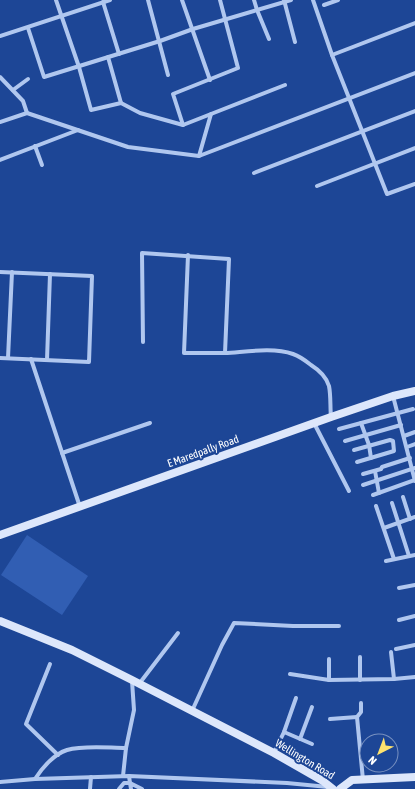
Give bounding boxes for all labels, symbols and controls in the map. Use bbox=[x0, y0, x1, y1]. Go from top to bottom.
street label: E Maredpally Road bbox=[166, 433, 240, 469]
north arrow bbox=[359, 733, 399, 773]
street label: Wellington Road bbox=[273, 737, 337, 781]
text: N bbox=[366, 754, 379, 767]

